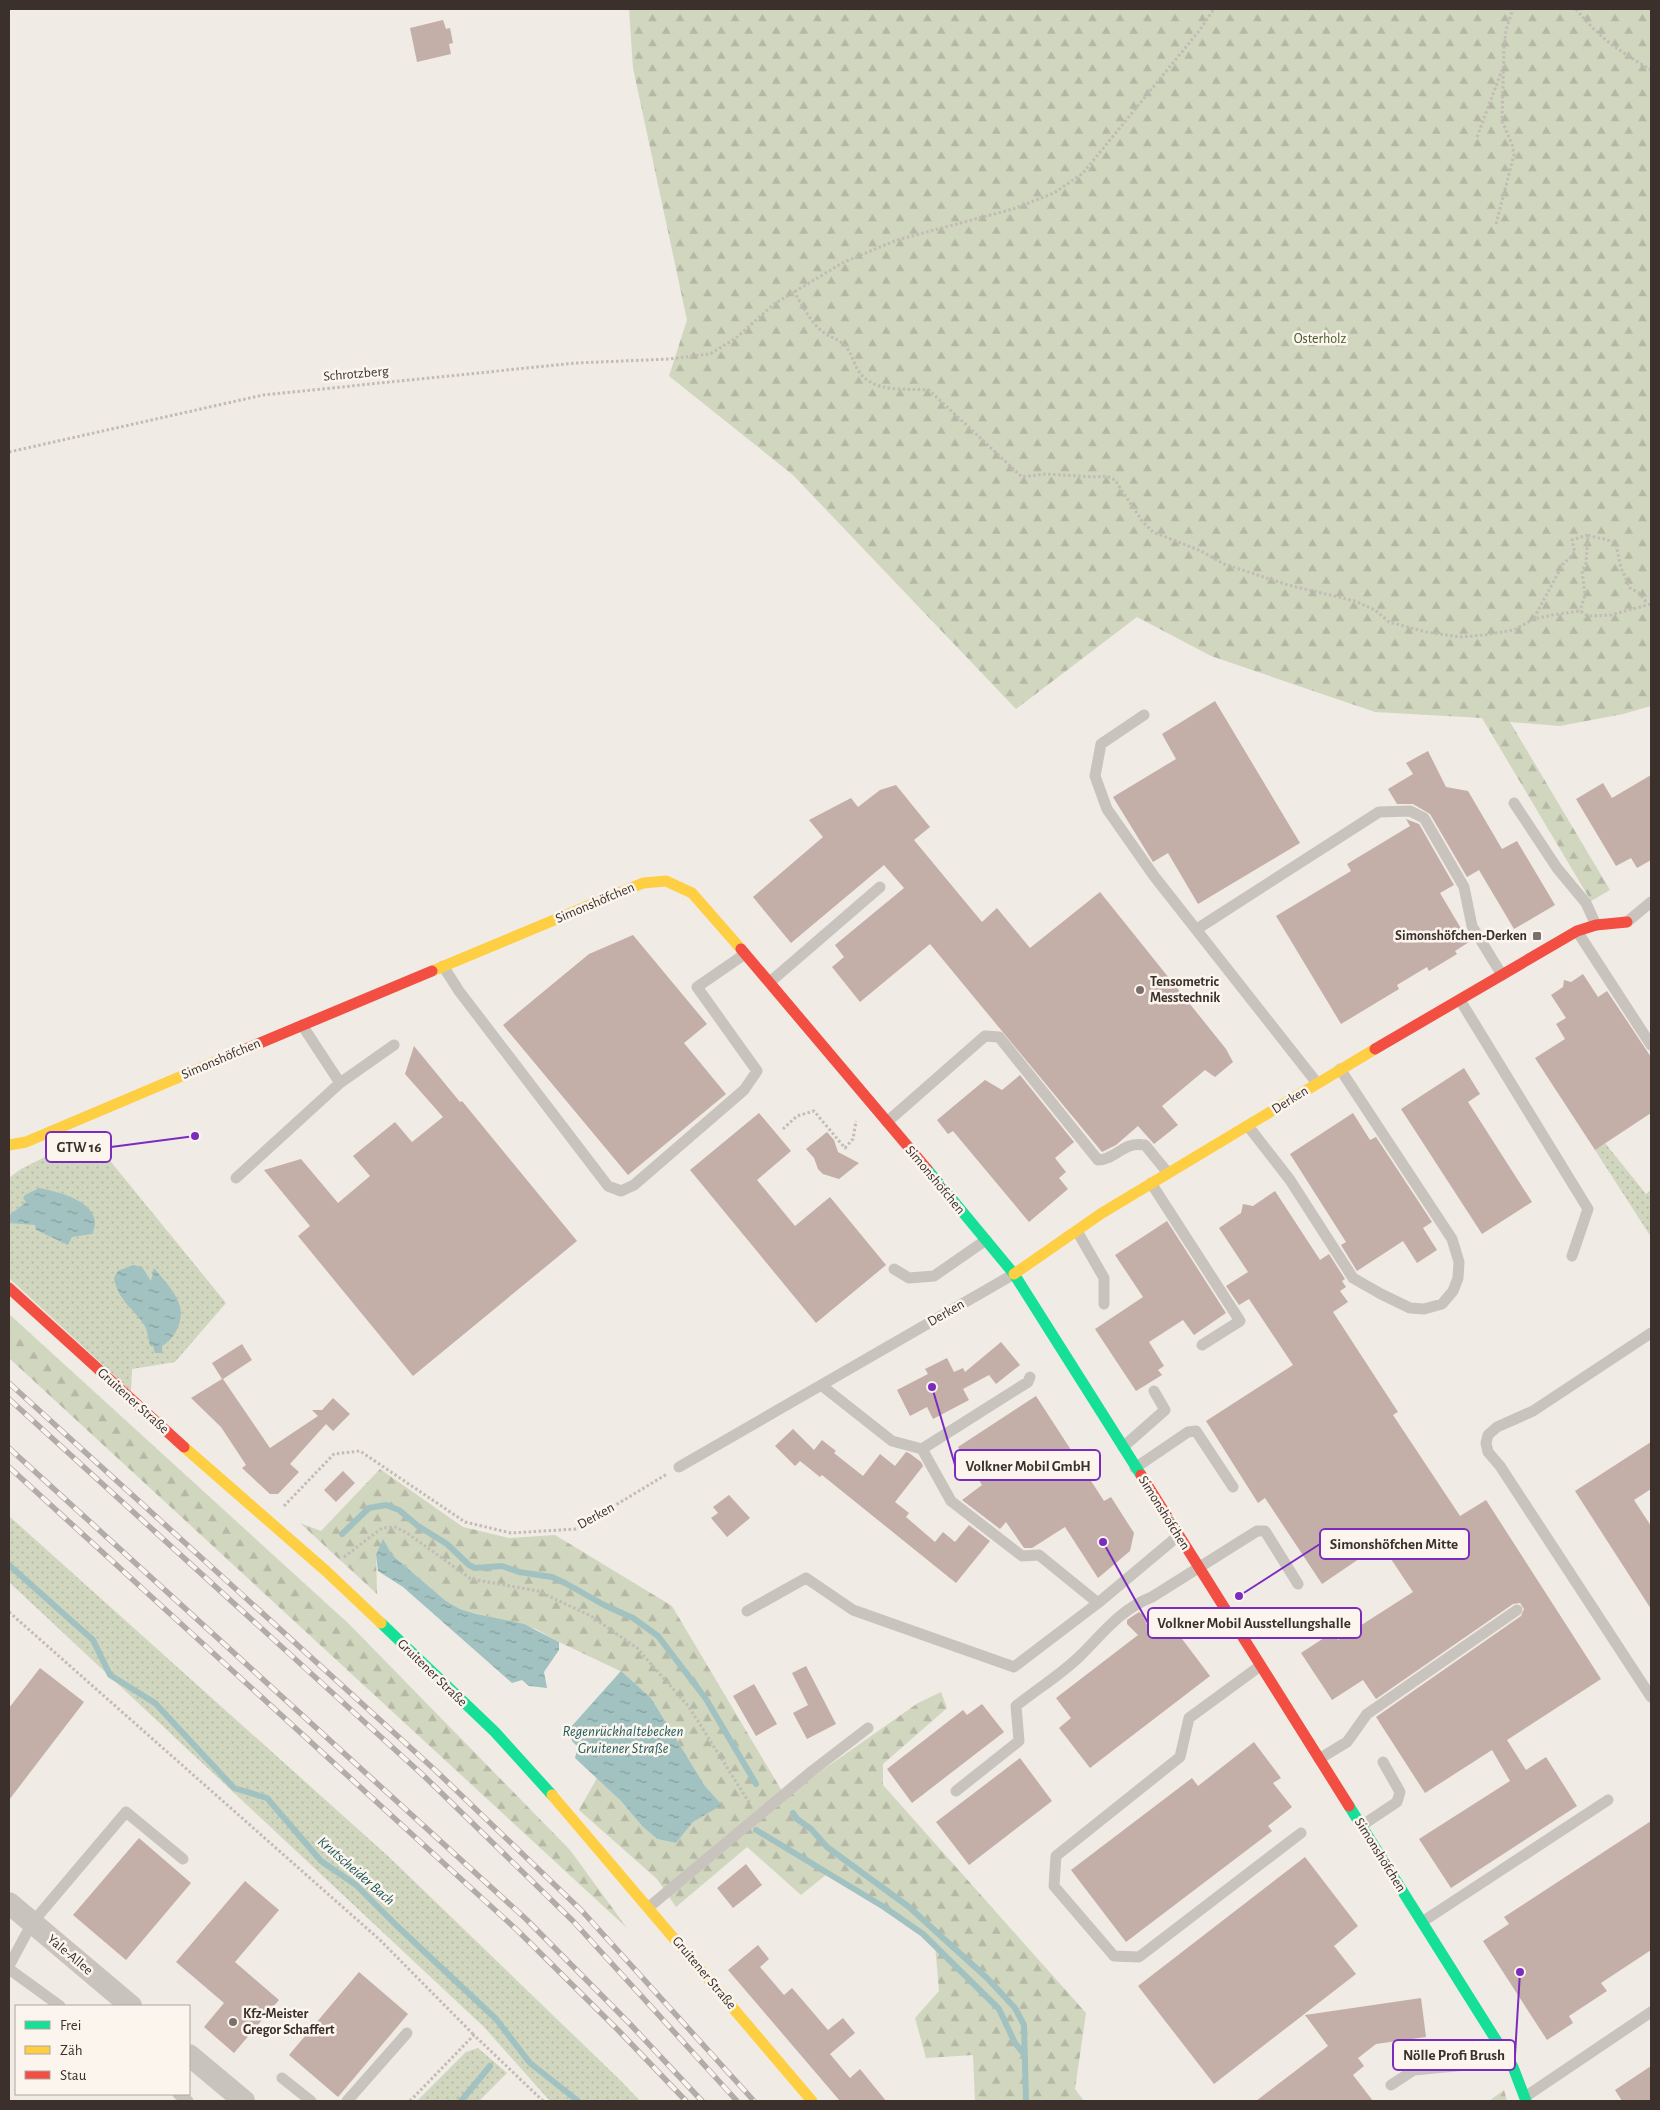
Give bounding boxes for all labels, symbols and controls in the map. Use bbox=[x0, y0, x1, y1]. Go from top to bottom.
park label: Osterholz bbox=[1294, 332, 1347, 346]
street label: Schrotzberg bbox=[323, 364, 389, 384]
street label: Simonshöfchen bbox=[553, 880, 637, 926]
place label: Simonshöfchen-Derken bbox=[1395, 929, 1527, 943]
marker: Simonshöfchen-Derken bbox=[1531, 930, 1543, 942]
place label: Tensometric Messtechnik bbox=[1150, 975, 1220, 1005]
marker: Tensometric Messtechnik bbox=[1134, 984, 1146, 996]
street label: Simonshöfchen bbox=[179, 1036, 263, 1082]
street label: Derken bbox=[1269, 1083, 1311, 1117]
callout: GTW 16 bbox=[46, 1132, 111, 1162]
text: GTW 16 bbox=[57, 1140, 101, 1155]
street label: Simonshöfchen bbox=[902, 1143, 968, 1217]
street label: Derken bbox=[925, 1297, 967, 1329]
street label: Gruitener Straße bbox=[95, 1366, 171, 1436]
callout: Volkner Mobil GmbH bbox=[955, 1450, 1100, 1480]
text: Volkner Mobil GmbH bbox=[965, 1459, 1091, 1474]
street label: Simonshöfchen bbox=[1136, 1473, 1192, 1553]
street label: Derken bbox=[575, 1500, 617, 1532]
callout: Simonshöfchen Mitte bbox=[1320, 1529, 1469, 1559]
text: Simonshöfchen Mitte bbox=[1330, 1537, 1458, 1552]
callout: Volkner Mobil Ausstellungshalle bbox=[1148, 1608, 1361, 1638]
text: Volkner Mobil Ausstellungshalle bbox=[1157, 1616, 1351, 1631]
street label: Gruitener Straße bbox=[395, 1637, 469, 1709]
water label: Regenrückhaltebecken Gruitener Straße bbox=[563, 1724, 683, 1756]
street label: Simonshöfchen bbox=[1352, 1815, 1408, 1895]
water label: Krutscheider Bach bbox=[315, 1834, 397, 1908]
street label: Yale-Allee bbox=[45, 1932, 95, 1978]
street label: Gruitener Straße bbox=[670, 1934, 738, 2012]
legend bbox=[15, 2005, 190, 2095]
place label: Kfz-Meister Gregor Schaffert bbox=[243, 2007, 335, 2037]
marker: Kfz-Meister Gregor Schaffert bbox=[227, 2016, 239, 2028]
text: Frei bbox=[60, 2018, 81, 2033]
callout: Nölle Profi Brush bbox=[1393, 2040, 1515, 2070]
text: Zäh bbox=[60, 2043, 83, 2058]
text: Nölle Profi Brush bbox=[1403, 2048, 1505, 2063]
text: Stau bbox=[60, 2068, 87, 2083]

